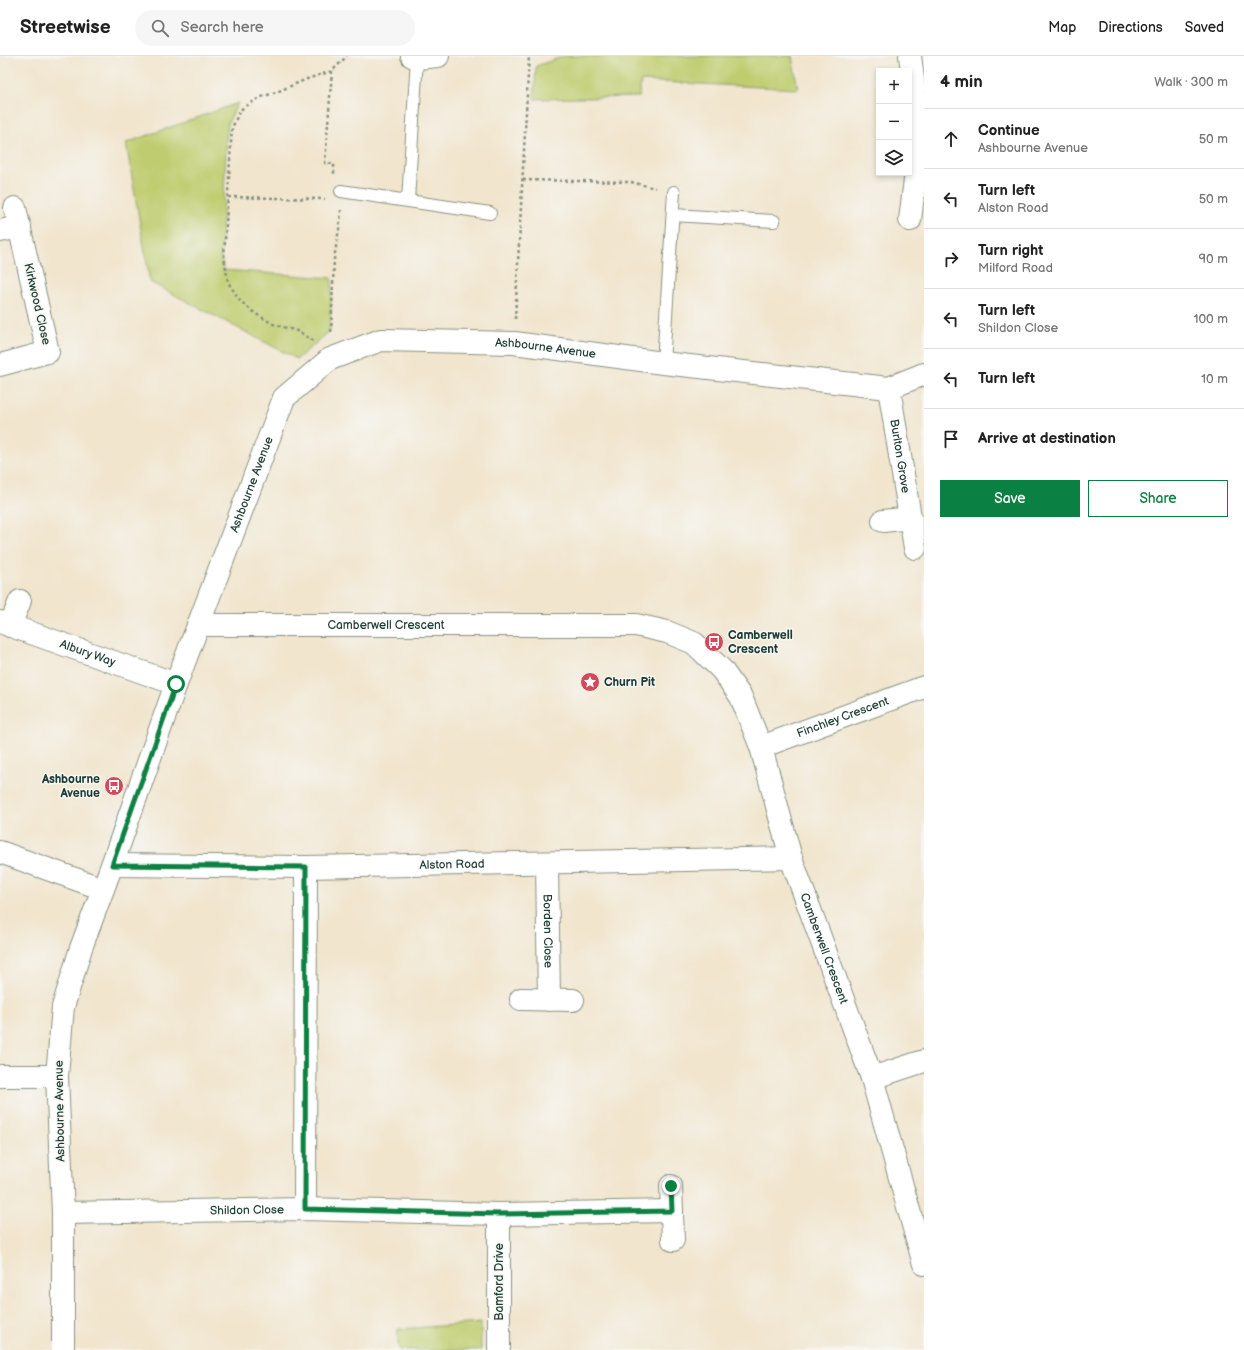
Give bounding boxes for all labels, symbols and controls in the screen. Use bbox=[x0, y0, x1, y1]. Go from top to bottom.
search box bbox=[135, 10, 415, 46]
text: Streetwise bbox=[20, 16, 111, 39]
icon: search bbox=[149, 17, 171, 39]
text: Search here bbox=[181, 18, 264, 37]
text: Map bbox=[1048, 19, 1076, 36]
text: Directions bbox=[1098, 19, 1163, 36]
text: Saved bbox=[1185, 19, 1224, 36]
map controls bbox=[876, 68, 912, 176]
button: + bbox=[876, 68, 912, 104]
text: 4 min bbox=[940, 72, 983, 92]
text: Walk · 300 m bbox=[1154, 74, 1228, 90]
button: − bbox=[876, 104, 912, 140]
text: Continue bbox=[978, 121, 1040, 140]
icon: ahead bbox=[940, 128, 962, 150]
text: 50 m bbox=[1199, 131, 1228, 147]
button: layers bbox=[876, 140, 912, 176]
text: Ashbourne Avenue bbox=[978, 140, 1088, 156]
text: Turn left bbox=[978, 181, 1035, 200]
icon: left bbox=[940, 188, 962, 210]
text: 50 m bbox=[1199, 191, 1228, 207]
text: Alston Road bbox=[978, 200, 1049, 216]
text: Turn right bbox=[978, 241, 1043, 260]
icon: right bbox=[940, 248, 962, 270]
text: 90 m bbox=[1199, 251, 1228, 267]
text: Milford Road bbox=[978, 260, 1053, 276]
street label: Kirkwood Close bbox=[20, 262, 54, 346]
text: Turn left bbox=[978, 301, 1035, 320]
icon: left bbox=[940, 308, 962, 330]
text: 100 m bbox=[1193, 311, 1228, 327]
text: Shildon Close bbox=[978, 320, 1058, 336]
street label: Ashbourne Avenue bbox=[495, 335, 597, 361]
icon: left bbox=[940, 368, 962, 390]
text: Turn left bbox=[978, 369, 1035, 388]
text: 10 m bbox=[1201, 371, 1228, 387]
street label: Burlton Grove bbox=[887, 418, 913, 494]
icon: arrive bbox=[940, 428, 962, 450]
text: Arrive at destination bbox=[978, 429, 1116, 448]
street label: Ashbourne Avenue bbox=[226, 434, 276, 535]
button: Save bbox=[940, 480, 1080, 517]
button: Share bbox=[1088, 480, 1228, 517]
street label: Camberwell Crescent bbox=[327, 618, 445, 633]
place label: Camberwell Crescent bbox=[728, 628, 793, 657]
bus stop icon: Camberwell Crescent bbox=[703, 631, 725, 653]
street label: Albury Way bbox=[58, 636, 118, 670]
place icon: Churn Pit bbox=[579, 671, 601, 693]
route start bbox=[167, 675, 185, 693]
place label: Churn Pit bbox=[604, 675, 655, 690]
street label: Finchley Crescent bbox=[795, 693, 891, 741]
place label: Ashbourne Avenue bbox=[41, 772, 100, 801]
bus stop icon: Ashbourne Avenue bbox=[103, 775, 125, 797]
street label: Alston Road bbox=[419, 856, 485, 872]
street label: Camberwell Crescent bbox=[797, 891, 852, 1006]
street label: Borden Close bbox=[540, 894, 556, 968]
street label: Ashbourne Avenue bbox=[52, 1060, 68, 1162]
route end bbox=[662, 1177, 680, 1195]
street label: Shildon Close bbox=[210, 1202, 284, 1218]
street label: Bamford Drive bbox=[492, 1243, 507, 1321]

